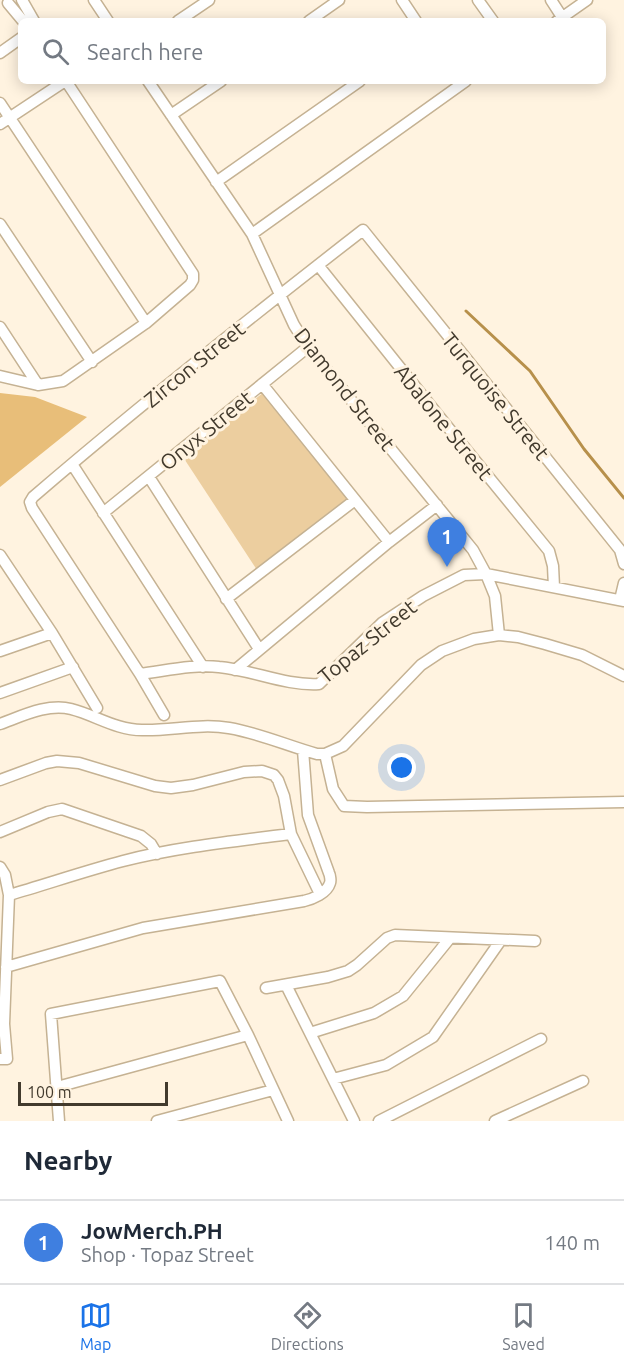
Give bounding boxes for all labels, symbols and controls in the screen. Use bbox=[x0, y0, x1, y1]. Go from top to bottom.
search box bbox=[18, 18, 606, 84]
icon: search bbox=[39, 35, 72, 68]
text: Search here bbox=[87, 39, 203, 64]
street label: Zircon Street bbox=[139, 316, 249, 412]
street label: Diamond Street bbox=[290, 323, 400, 455]
street label: Turquoise Street bbox=[437, 328, 555, 464]
street label: Abalone Street bbox=[390, 359, 498, 485]
street label: Onyx Street bbox=[155, 385, 257, 475]
pin: 1 bbox=[428, 518, 466, 567]
street label: Topaz Street bbox=[313, 594, 421, 688]
your location bbox=[387, 753, 416, 782]
scale bar bbox=[18, 1079, 168, 1106]
text: 100 m bbox=[27, 1083, 72, 1101]
text: Nearby bbox=[24, 1146, 112, 1175]
text: JowMerch.PH bbox=[81, 1218, 223, 1243]
text: 1 bbox=[38, 1231, 49, 1254]
text: 140 m bbox=[544, 1231, 600, 1254]
text: Shop · Topaz Street bbox=[81, 1243, 254, 1266]
tab: Map bbox=[79, 1299, 112, 1353]
tab: Directions bbox=[271, 1299, 344, 1353]
tab: Saved bbox=[502, 1299, 545, 1353]

